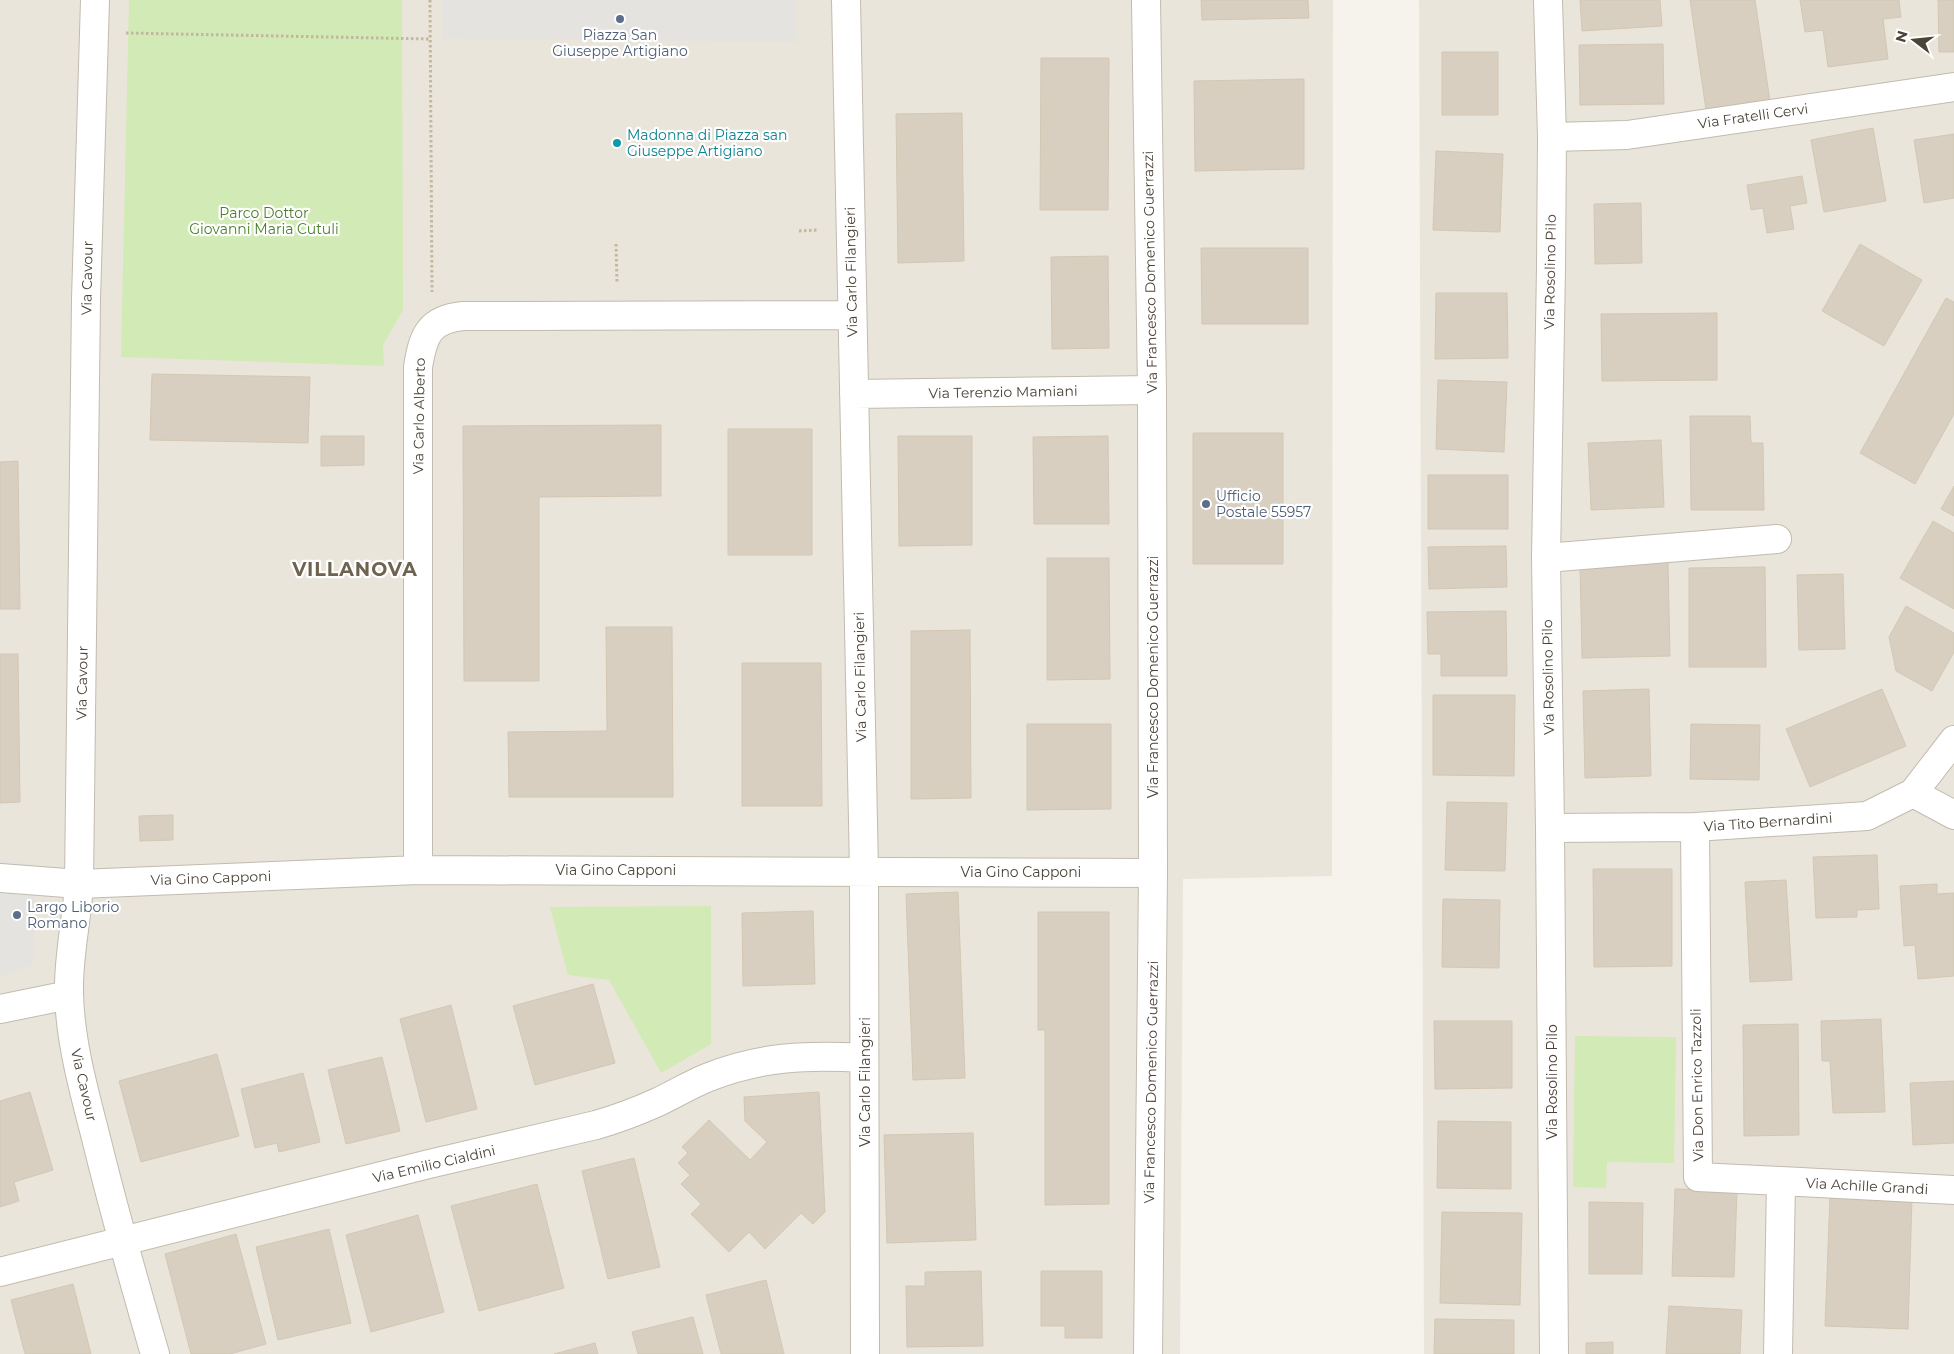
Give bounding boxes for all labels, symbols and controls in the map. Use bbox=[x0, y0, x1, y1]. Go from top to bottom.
marker: Piazza San Giuseppe Artigiano bbox=[614, 13, 626, 25]
north arrow bbox=[1889, 15, 1939, 65]
place label: Piazza San Giuseppe Artigiano bbox=[552, 26, 688, 60]
text: N bbox=[1891, 28, 1912, 44]
street label: Via Fratelli Cervi bbox=[1697, 99, 1809, 133]
place label: Madonna di Piazza san Giuseppe Artigiano bbox=[627, 126, 788, 160]
marker: Madonna di Piazza san Giuseppe Artigiano bbox=[611, 137, 623, 149]
street label: Via Francesco Domenico Guerrazzi bbox=[1139, 151, 1161, 393]
park label: Parco Dottor Giovanni Maria Cutuli bbox=[189, 204, 339, 238]
street label: Via Carlo Filangieri bbox=[841, 207, 861, 337]
street label: Via Rosolino Pilo bbox=[1540, 214, 1560, 330]
street label: Via Cavour bbox=[77, 240, 97, 315]
street label: Via Carlo Alberto bbox=[409, 357, 429, 475]
street label: Via Terenzio Mamiani bbox=[928, 382, 1078, 402]
place label: Ufficio Postale 55957 bbox=[1216, 487, 1311, 521]
marker: Ufficio Postale 55957 bbox=[1200, 498, 1212, 510]
street label: Via Francesco Domenico Guerrazzi bbox=[1144, 556, 1162, 798]
district label: VILLANOVA bbox=[291, 558, 418, 581]
street label: Via Carlo Filangieri bbox=[850, 612, 870, 742]
street label: Via Rosolino Pilo bbox=[1538, 619, 1558, 735]
street label: Via Cavour bbox=[72, 645, 92, 720]
street label: Via Tito Bernardini bbox=[1703, 809, 1833, 835]
street label: Via Gino Capponi bbox=[556, 861, 676, 879]
street label: Via Gino Capponi bbox=[961, 863, 1081, 881]
street label: Via Gino Capponi bbox=[150, 867, 272, 889]
place label: Largo Liborio Romano bbox=[27, 898, 120, 932]
marker: Largo Liborio Romano bbox=[11, 909, 23, 921]
street label: Via Francesco Domenico Guerrazzi bbox=[1140, 961, 1162, 1203]
street label: Via Don Enrico Tazzoli bbox=[1687, 1008, 1707, 1162]
street label: Via Carlo Filangieri bbox=[856, 1017, 874, 1147]
street label: Via Rosolino Pilo bbox=[1543, 1024, 1561, 1140]
street label: Via Cavour bbox=[67, 1047, 101, 1124]
street label: Via Emilio Cialdini bbox=[371, 1141, 497, 1187]
street label: Via Achille Grandi bbox=[1805, 1174, 1929, 1198]

